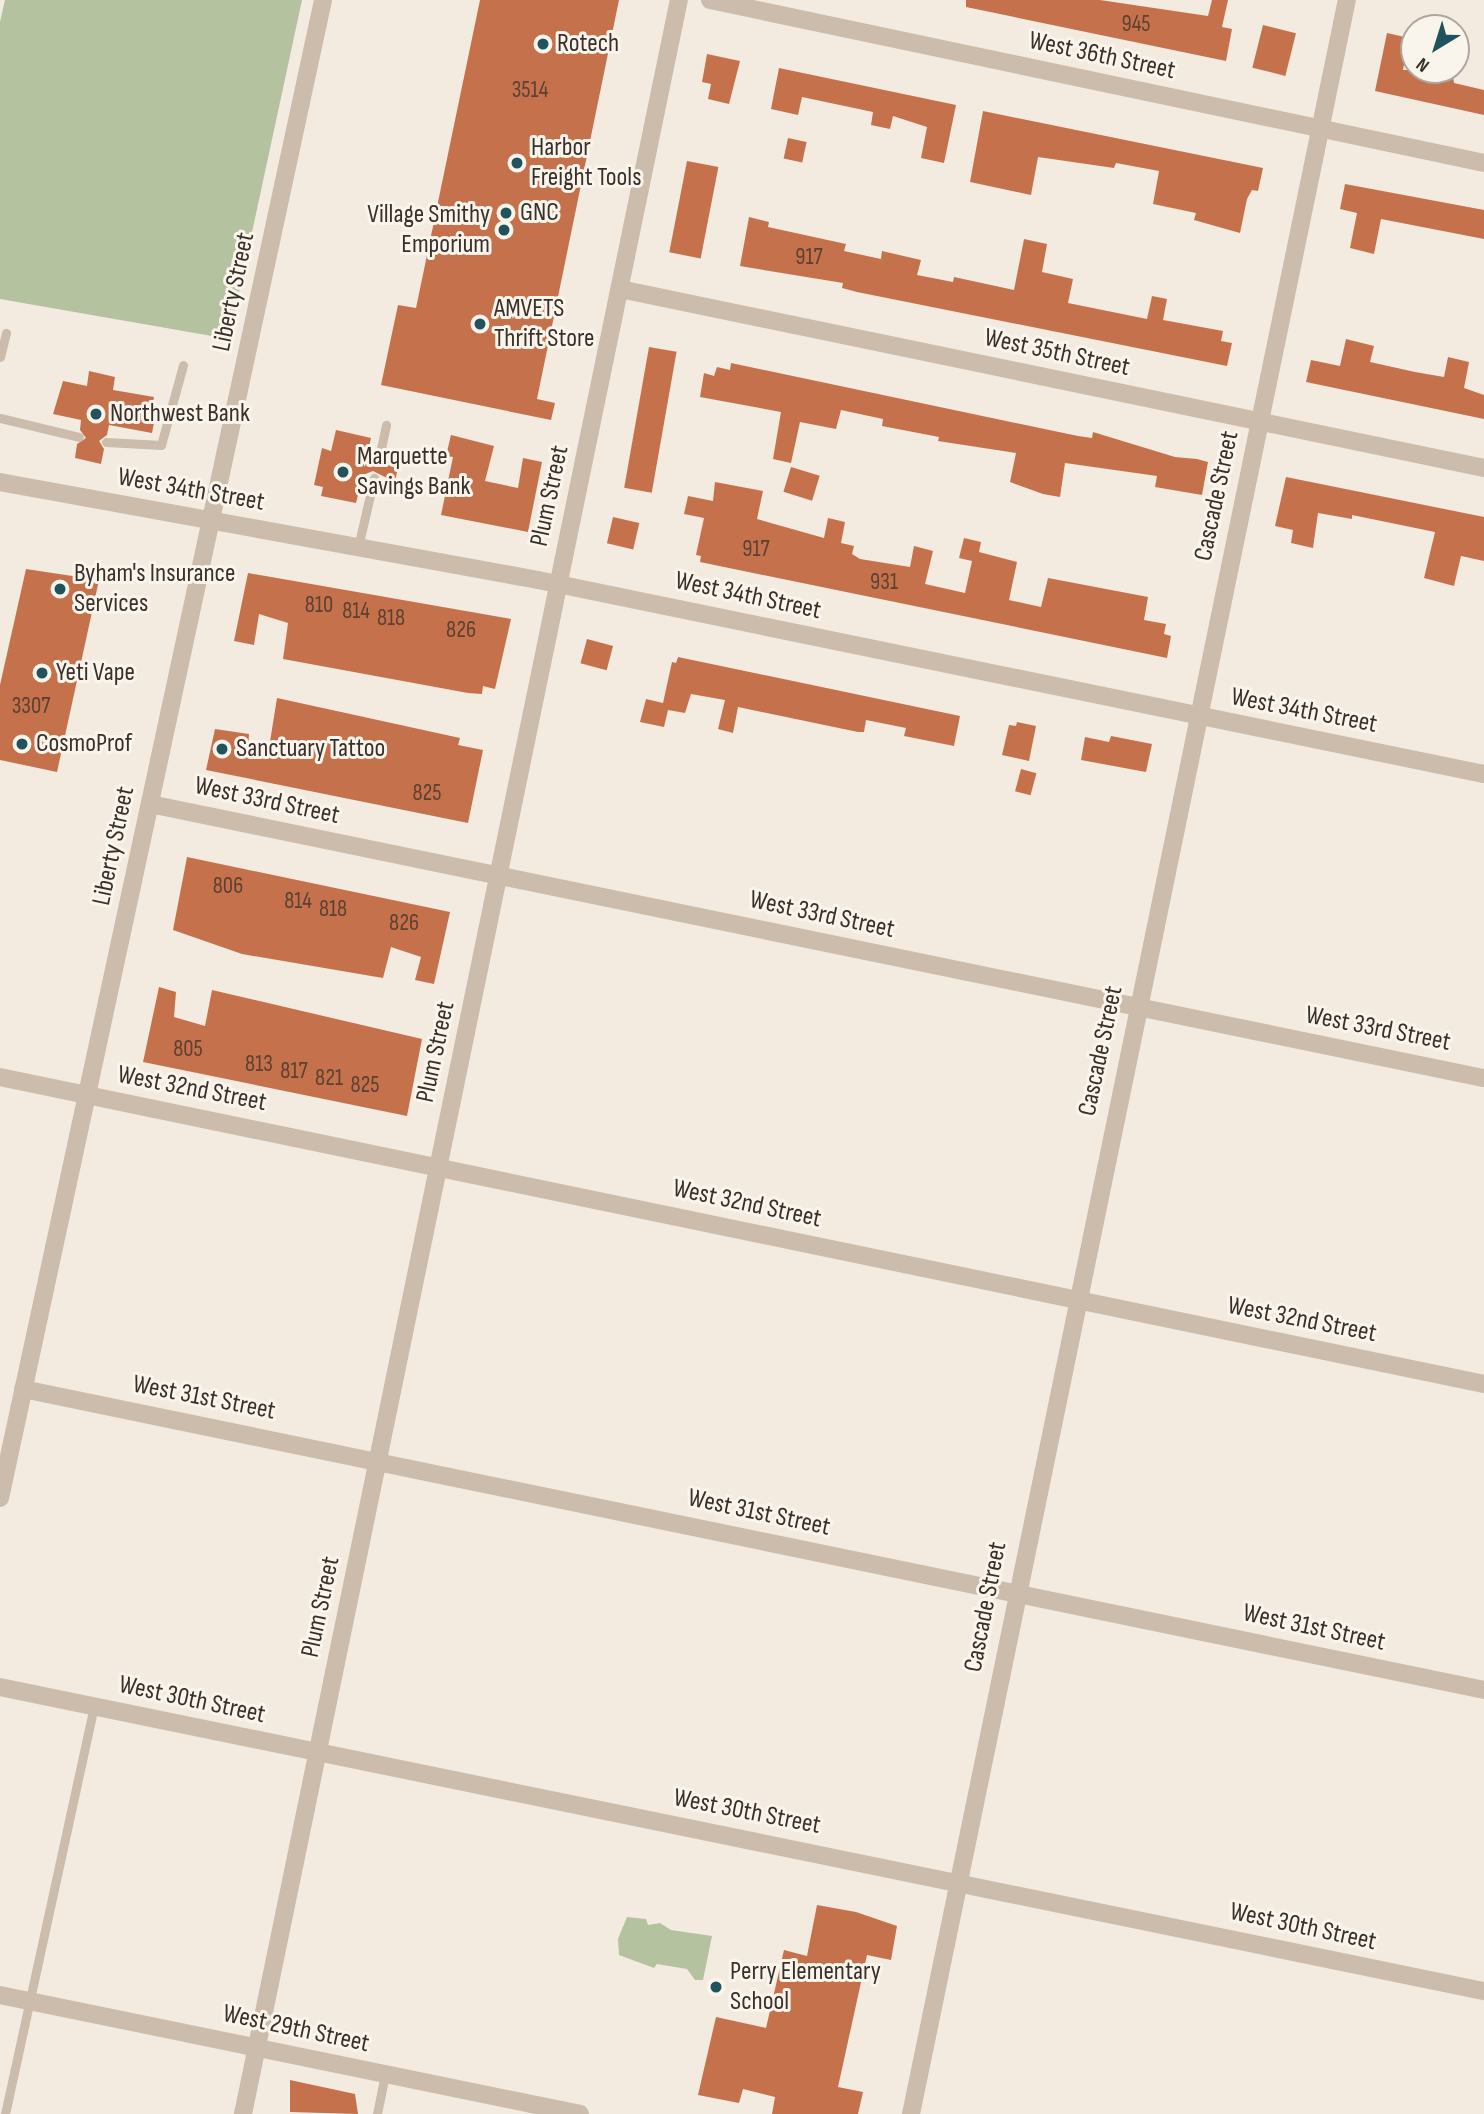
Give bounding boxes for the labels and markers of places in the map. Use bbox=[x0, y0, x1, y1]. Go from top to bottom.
place label: Rotech bbox=[557, 28, 619, 60]
marker: Rotech bbox=[535, 36, 551, 52]
place label: Harbor Freight Tools bbox=[531, 132, 641, 194]
marker: Harbor Freight Tools bbox=[509, 155, 525, 171]
place label: GNC bbox=[520, 197, 559, 229]
place label: Village Smithy Emporium bbox=[367, 199, 490, 260]
marker: GNC bbox=[498, 205, 514, 221]
marker: Village Smithy Emporium bbox=[496, 222, 512, 238]
place label: AMVETS Thrift Store bbox=[494, 293, 594, 354]
marker: AMVETS Thrift Store bbox=[472, 316, 488, 332]
place label: Northwest Bank bbox=[110, 398, 250, 430]
marker: Northwest Bank bbox=[88, 406, 104, 422]
place label: Marquette Savings Bank bbox=[357, 441, 471, 503]
marker: Marquette Savings Bank bbox=[335, 464, 351, 480]
place label: Byham's Insurance Services bbox=[74, 558, 235, 620]
marker: Byham's Insurance Services bbox=[52, 581, 68, 597]
place label: Yeti Vape bbox=[56, 657, 135, 689]
marker: Yeti Vape bbox=[34, 665, 50, 681]
place label: CosmoProf bbox=[36, 728, 132, 760]
place label: Sanctuary Tattoo bbox=[236, 733, 385, 765]
marker: CosmoProf bbox=[14, 736, 30, 752]
marker: Sanctuary Tattoo bbox=[214, 741, 230, 757]
place label: Perry Elementary School bbox=[730, 1956, 881, 2018]
marker: Perry Elementary School bbox=[708, 1979, 724, 1995]

